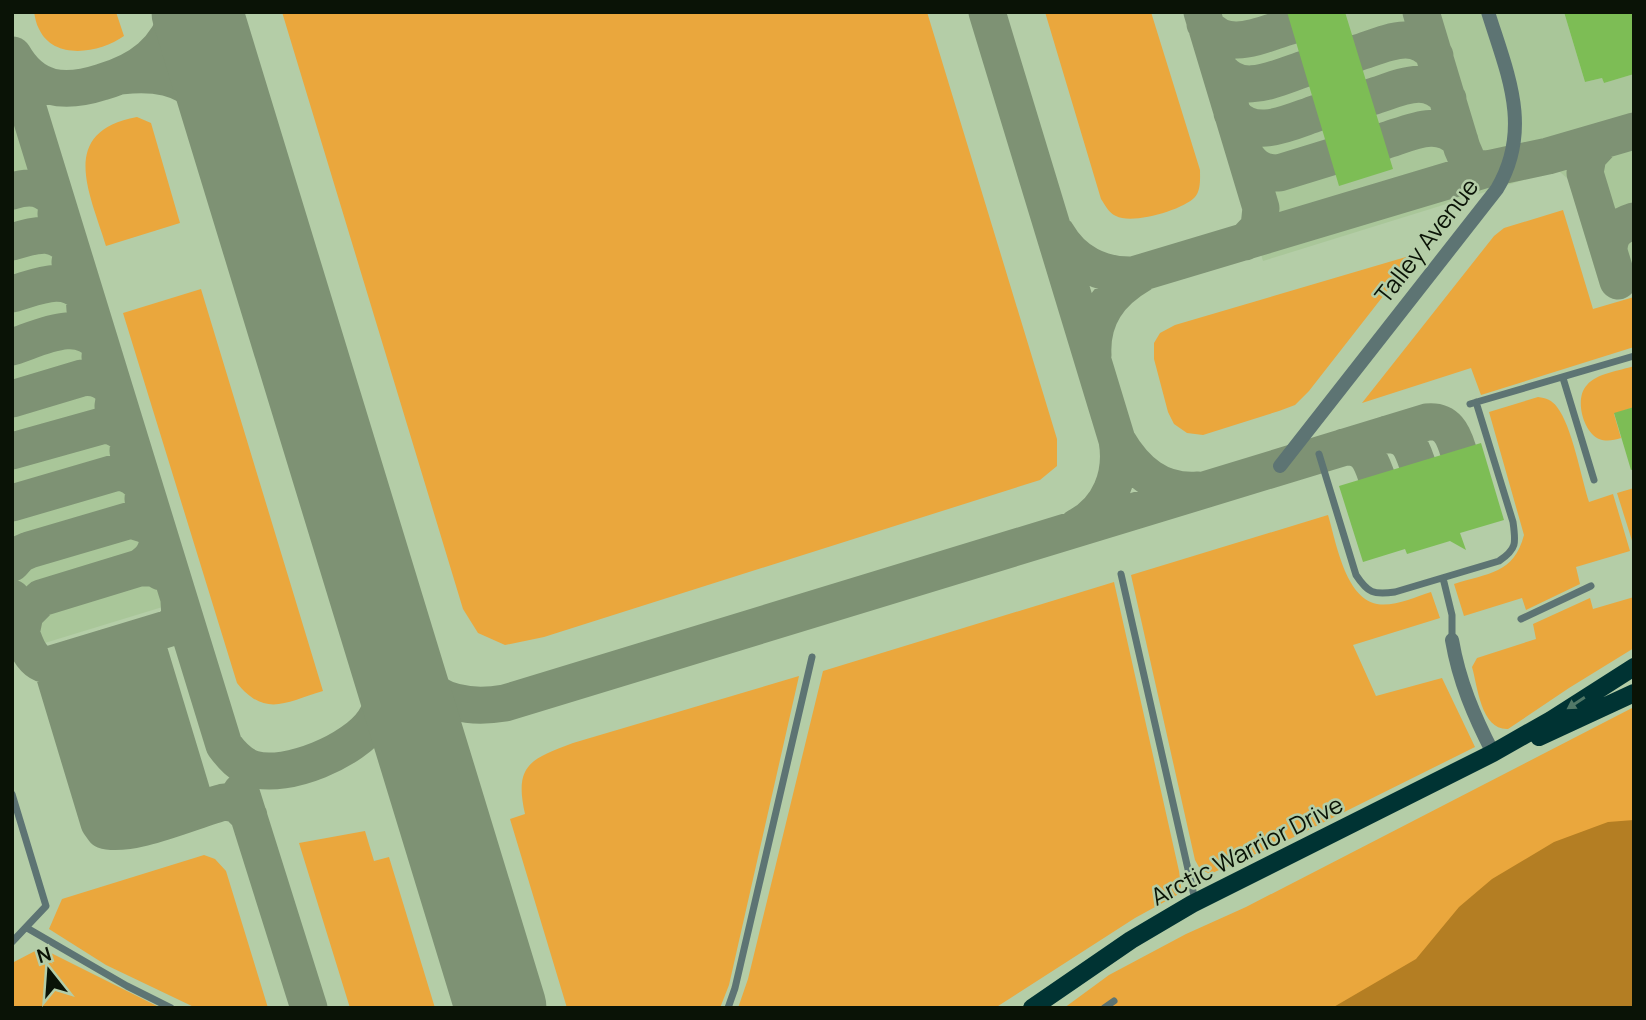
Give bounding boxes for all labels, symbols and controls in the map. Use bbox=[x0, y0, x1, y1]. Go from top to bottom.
street label: Talley Avenue bbox=[1366, 171, 1485, 310]
one-way arrow bbox=[1566, 697, 1586, 710]
street label: Arctic Warrior Drive bbox=[1145, 787, 1348, 912]
north arrow bbox=[14, 936, 84, 1006]
text: N bbox=[34, 940, 54, 969]

